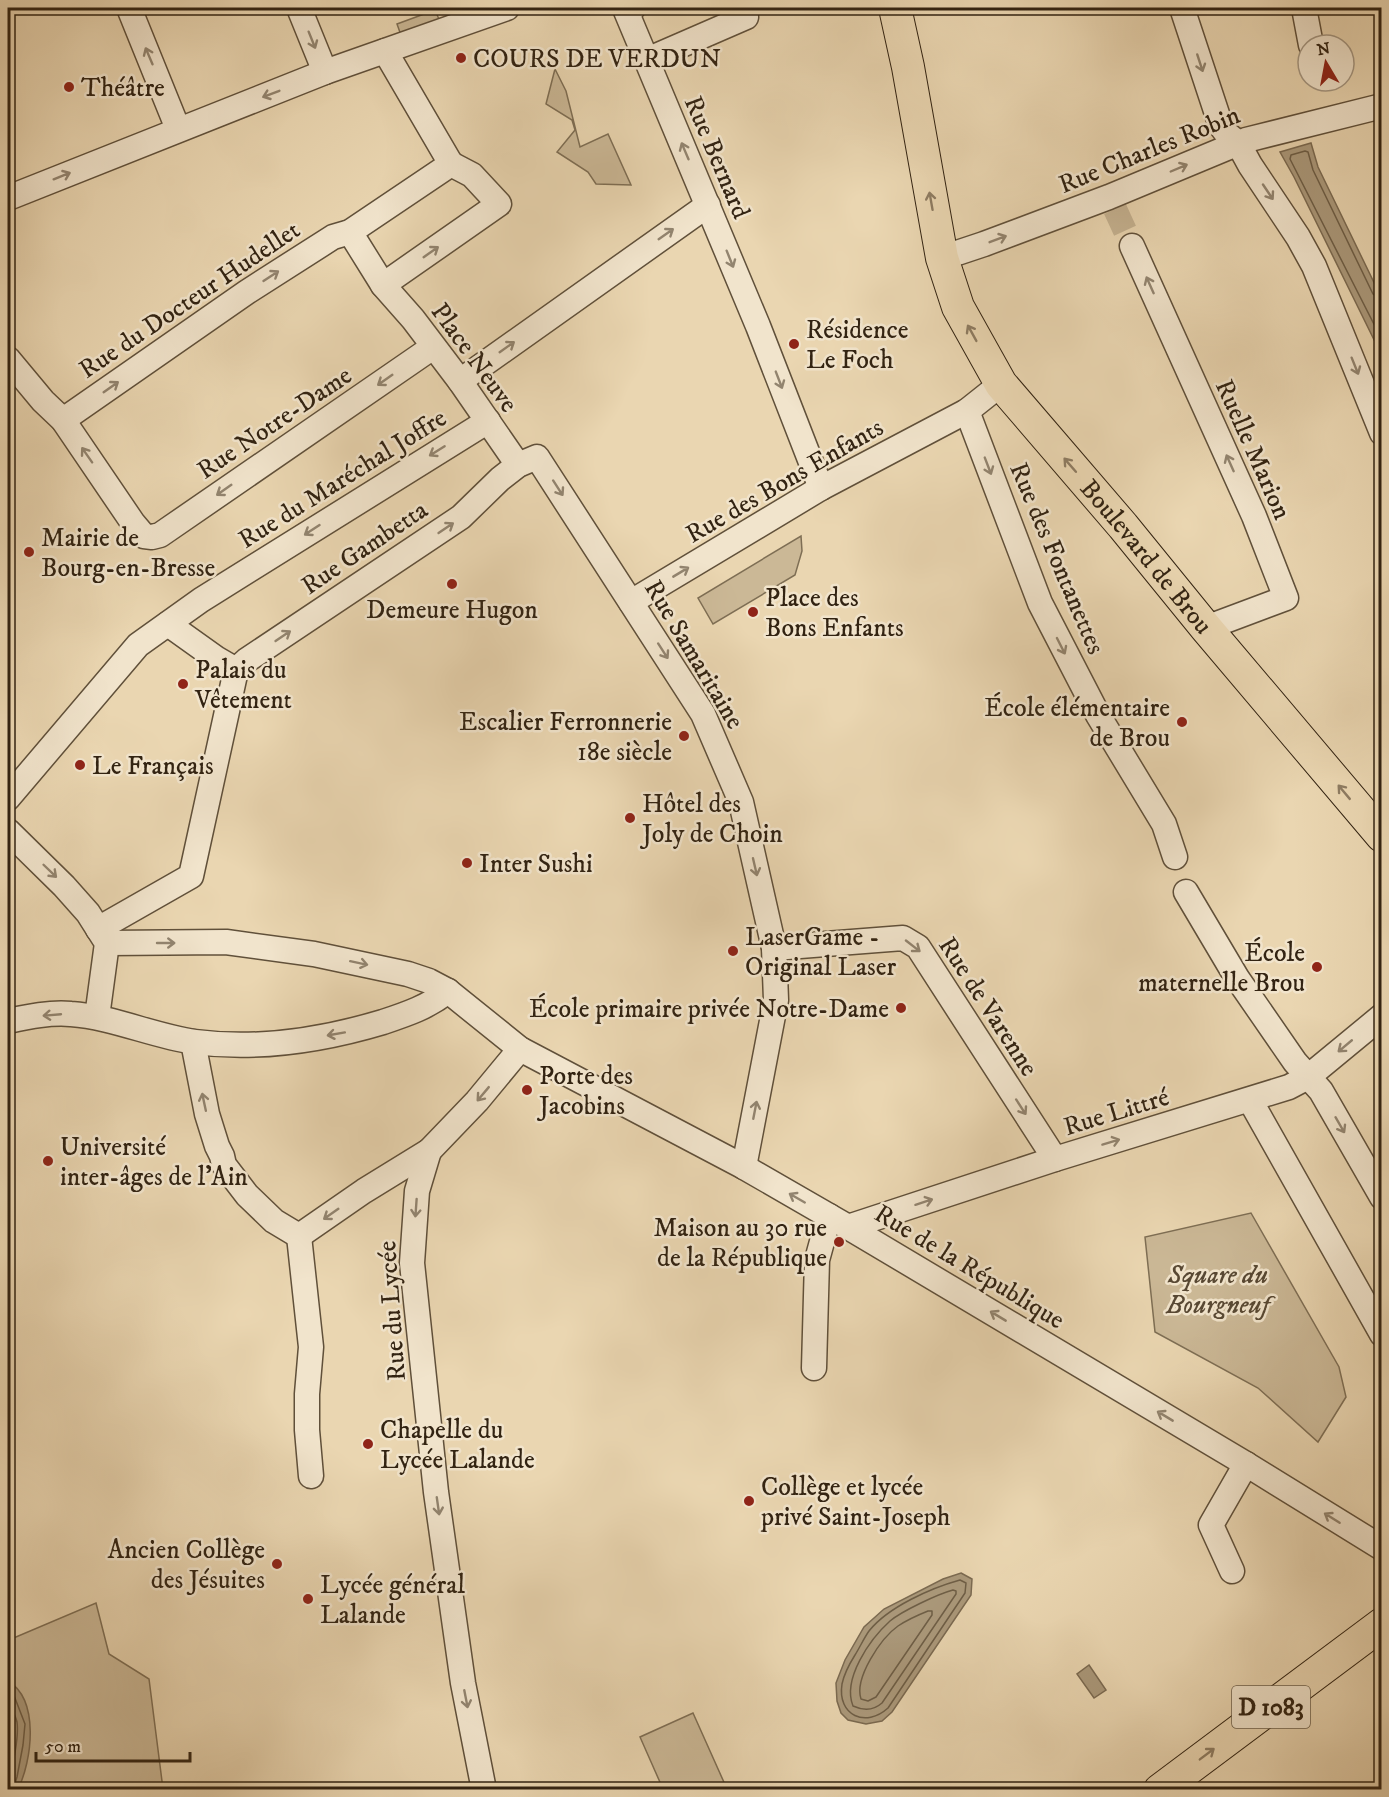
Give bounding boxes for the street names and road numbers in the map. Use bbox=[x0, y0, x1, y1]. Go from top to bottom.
street label: Rue Bernard bbox=[676, 91, 757, 224]
street label: Rue Charles Robin bbox=[1054, 99, 1245, 202]
street label: Rue du Docteur Hudellet bbox=[73, 214, 307, 387]
street label: Place Neuve bbox=[423, 297, 525, 419]
street label: Rue Notre-Dame bbox=[191, 359, 359, 487]
street label: Ruelle Marion bbox=[1207, 374, 1298, 525]
street label: Rue du Maréchal Joffre bbox=[233, 402, 453, 557]
street label: Rue des Bons Enfants bbox=[680, 411, 890, 551]
street label: Rue des Fontanettes bbox=[1001, 458, 1112, 659]
street label: Boulevard de Brou bbox=[1072, 473, 1219, 642]
street label: Rue Gambetta bbox=[295, 494, 434, 603]
street label: Rue Samaritaine bbox=[636, 574, 751, 735]
street label: Rue de Varenne bbox=[930, 931, 1045, 1083]
street label: Rue Littré bbox=[1060, 1081, 1173, 1144]
street label: Rue de la République bbox=[868, 1197, 1070, 1337]
street label: Rue du Lycée bbox=[371, 1240, 414, 1382]
road number: D 1083 bbox=[1232, 1686, 1310, 1728]

